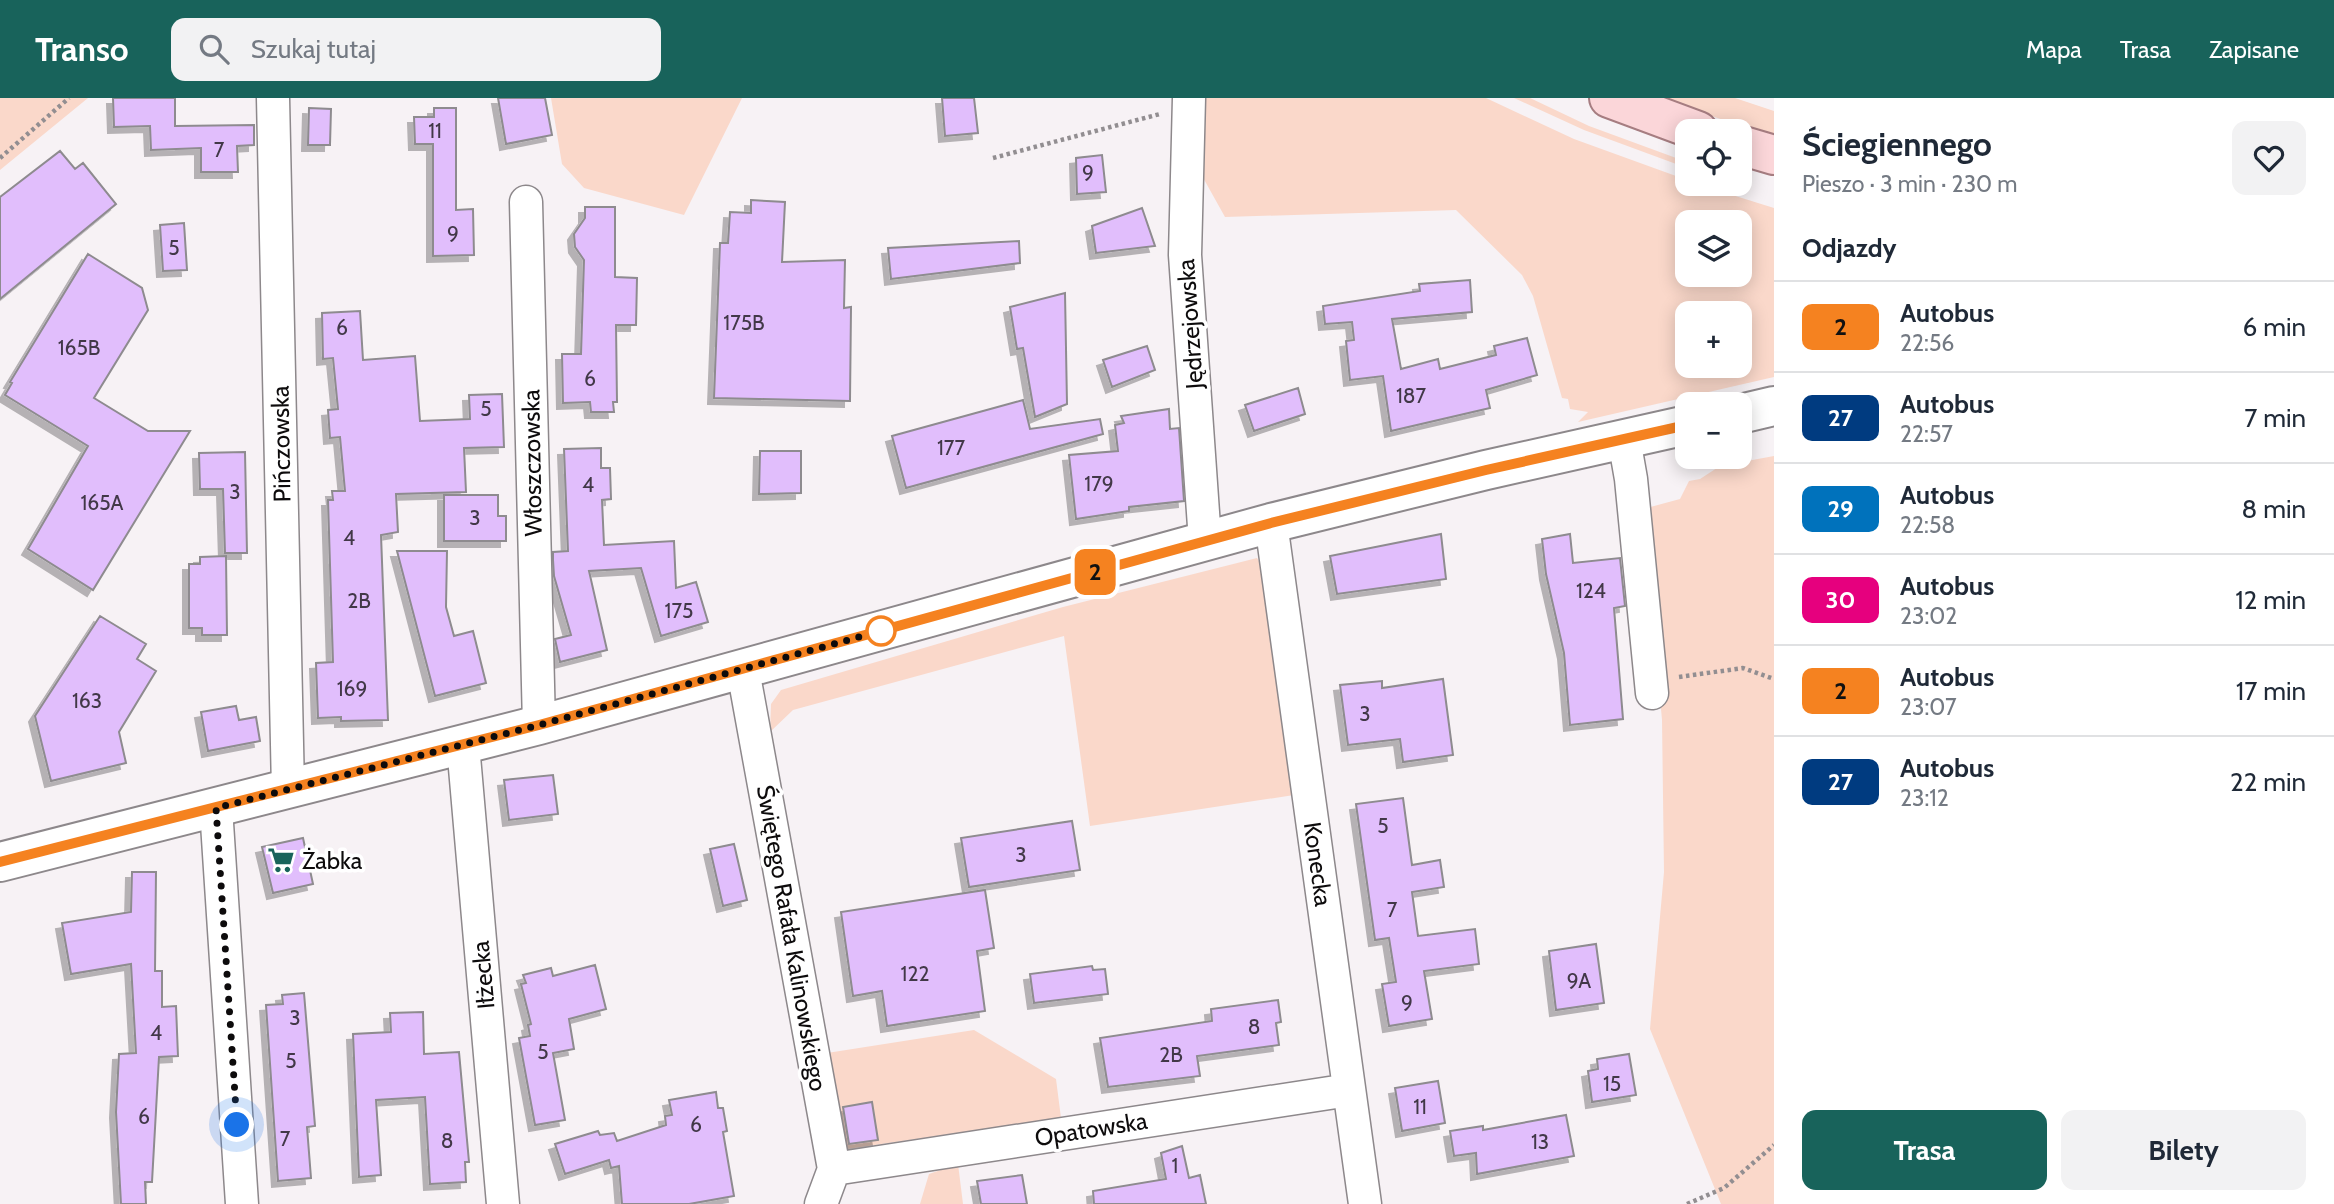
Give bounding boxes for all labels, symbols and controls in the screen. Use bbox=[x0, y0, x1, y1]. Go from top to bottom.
search box bbox=[171, 18, 661, 81]
text: Transo bbox=[35, 29, 129, 69]
icon: search bbox=[195, 30, 233, 68]
text: Szukaj tutaj bbox=[251, 33, 376, 65]
text: Mapa bbox=[2026, 35, 2082, 64]
text: Trasa bbox=[2120, 35, 2171, 64]
text: Zapisane bbox=[2209, 35, 2299, 64]
house number: 11 bbox=[428, 118, 442, 143]
map controls bbox=[1675, 119, 1752, 469]
button: locate bbox=[1675, 119, 1752, 196]
button: heart bbox=[2232, 121, 2306, 195]
text: Ściegiennego bbox=[1802, 124, 1992, 164]
house number: 7 bbox=[214, 137, 225, 162]
house number: 9 bbox=[1082, 160, 1094, 185]
text: Pieszo · 3 min · 230 m bbox=[1802, 170, 2018, 198]
button: layers bbox=[1675, 210, 1752, 287]
house number: 9 bbox=[447, 221, 459, 246]
text: Odjazdy bbox=[1802, 232, 1897, 264]
house number: 5 bbox=[168, 235, 180, 260]
street label: Jędrzejowska bbox=[1171, 258, 1209, 391]
text: Autobus bbox=[1900, 297, 1994, 329]
button: + bbox=[1675, 301, 1752, 378]
house number: 175B bbox=[723, 310, 765, 335]
text: 6 min bbox=[2243, 311, 2306, 343]
text: 2 bbox=[1834, 312, 1847, 341]
house number: 6 bbox=[336, 315, 348, 340]
text: 22:56 bbox=[1900, 329, 1954, 357]
house number: 165B bbox=[58, 335, 100, 360]
house number: 6 bbox=[584, 366, 596, 391]
house number: 187 bbox=[1396, 383, 1427, 408]
street label: Pińczowska bbox=[265, 385, 297, 503]
text: Autobus bbox=[1900, 388, 1994, 420]
street label: Włoszczowska bbox=[516, 389, 548, 537]
button: − bbox=[1675, 392, 1752, 469]
house number: 5 bbox=[480, 396, 492, 421]
text: 7 min bbox=[2244, 402, 2306, 434]
text: 27 bbox=[1828, 403, 1853, 432]
text: 22:57 bbox=[1900, 420, 1953, 448]
house number: 177 bbox=[937, 435, 965, 460]
house number: 179 bbox=[1084, 471, 1114, 496]
house number: 4 bbox=[582, 472, 594, 497]
house number: 3 bbox=[229, 479, 241, 504]
text: Autobus bbox=[1900, 479, 1994, 511]
house number: 165A bbox=[80, 490, 124, 515]
text: 8 min bbox=[2242, 493, 2306, 525]
text: 29 bbox=[1827, 494, 1854, 523]
house number: 3 bbox=[469, 505, 481, 530]
text: 22:58 bbox=[1900, 511, 1955, 539]
house number: 4 bbox=[343, 525, 355, 550]
line badge: 2 bbox=[1072, 549, 1118, 595]
text: 2 bbox=[1089, 557, 1101, 586]
text: Autobus bbox=[1900, 570, 1994, 602]
house number: 124 bbox=[1576, 578, 1606, 603]
text: 12 min bbox=[2235, 584, 2306, 616]
text: 30 bbox=[1826, 585, 1855, 614]
house number: 2B bbox=[347, 588, 371, 613]
house number: 175 bbox=[665, 598, 693, 623]
text: 23:02 bbox=[1900, 602, 1957, 630]
unlabelled marker bbox=[866, 616, 896, 646]
text: Autobus bbox=[1900, 661, 1994, 693]
text: 17 min bbox=[2236, 675, 2306, 707]
house number: 169 bbox=[337, 676, 367, 701]
text: 2 bbox=[1834, 676, 1847, 705]
house number: 163 bbox=[72, 688, 102, 713]
text: 23:07 bbox=[1900, 693, 1957, 721]
house number: 3 bbox=[1359, 701, 1371, 726]
text: Autobus bbox=[1900, 752, 1994, 784]
text: 22 min bbox=[2230, 766, 2306, 798]
text: 27 bbox=[1828, 767, 1853, 796]
street label: Świętego Rafała Kalinowskiego bbox=[751, 783, 833, 1093]
text: 23:12 bbox=[1900, 784, 1949, 812]
house number: 5 bbox=[1377, 813, 1389, 838]
street label: Konecka bbox=[1298, 820, 1338, 908]
house number: 3 bbox=[1015, 842, 1027, 867]
supermarket icon: Żabka bbox=[266, 845, 296, 875]
place label: Żabka bbox=[302, 846, 363, 875]
house number: 7 bbox=[1387, 897, 1398, 922]
street label: Iłżecka bbox=[466, 939, 500, 1010]
house number: 122 bbox=[901, 961, 929, 986]
house number: 9A bbox=[1567, 968, 1591, 993]
house number: 9 bbox=[1401, 990, 1413, 1015]
house number: 3 bbox=[289, 1005, 301, 1030]
house number: 8 bbox=[1248, 1014, 1260, 1039]
house number: 4 bbox=[150, 1020, 162, 1045]
house number: 5 bbox=[537, 1039, 549, 1064]
house number: 2B bbox=[1159, 1042, 1183, 1067]
house number: 5 bbox=[285, 1048, 297, 1073]
house number: 15 bbox=[1603, 1071, 1621, 1096]
house number: 11 bbox=[1413, 1094, 1427, 1119]
house number: 6 bbox=[138, 1104, 150, 1129]
street label: Opatowska bbox=[1033, 1106, 1150, 1152]
your location bbox=[219, 1107, 254, 1142]
button: Trasa bbox=[1802, 1110, 2047, 1190]
button: Bilety bbox=[2061, 1110, 2306, 1190]
house number: 6 bbox=[690, 1112, 702, 1137]
house number: 7 bbox=[280, 1126, 291, 1151]
house number: 8 bbox=[441, 1128, 453, 1153]
house number: 13 bbox=[1531, 1129, 1549, 1154]
house number: 1 bbox=[1172, 1153, 1178, 1178]

